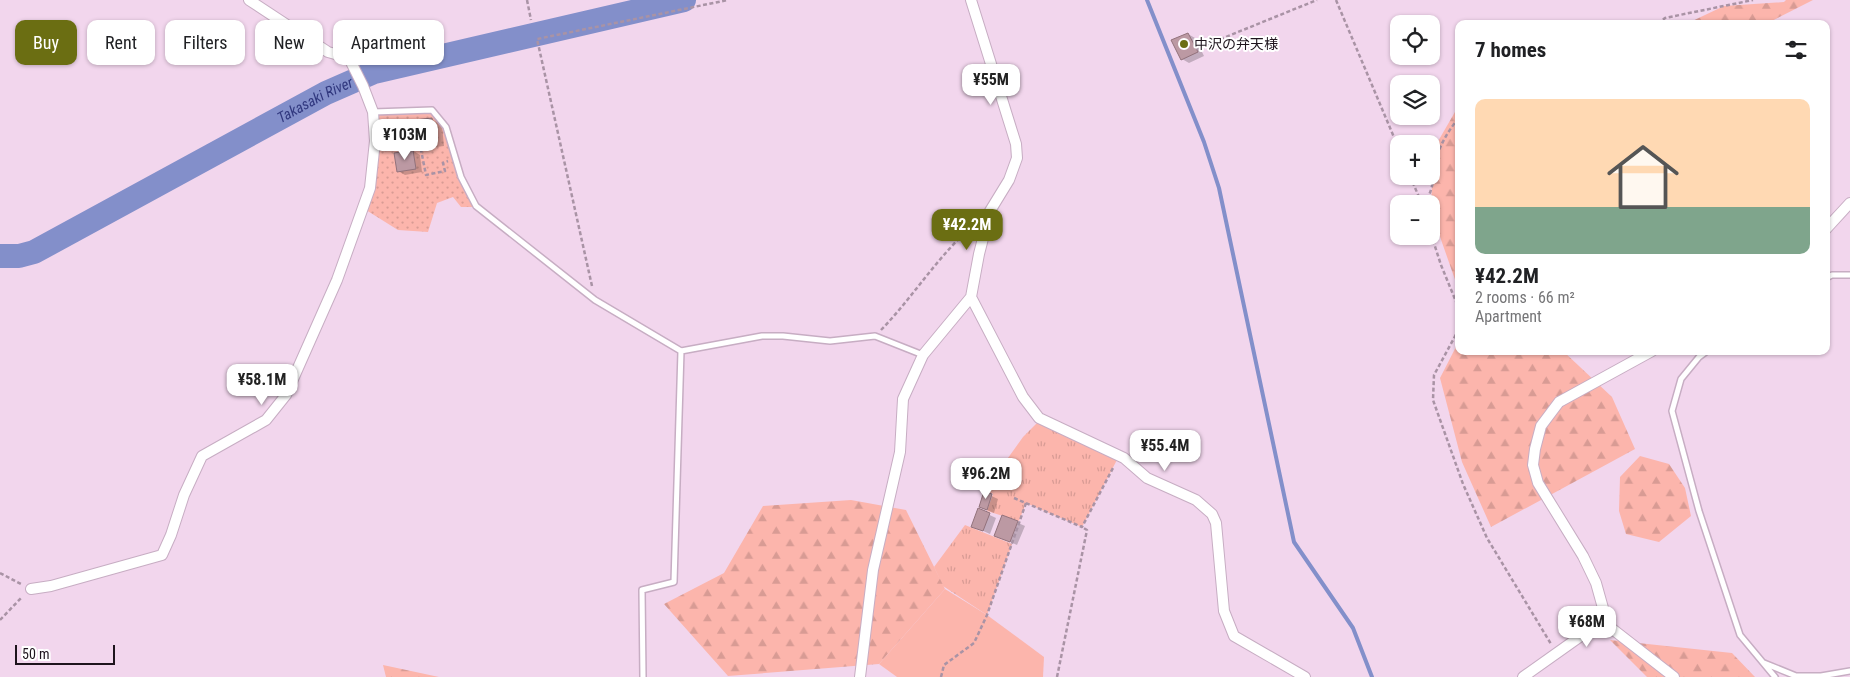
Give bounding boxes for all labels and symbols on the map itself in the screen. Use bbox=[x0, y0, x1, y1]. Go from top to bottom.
place label: 中沢の弁天様 bbox=[1194, 36, 1278, 52]
marker: 中沢の弁天様 bbox=[1178, 38, 1190, 50]
pin: ¥55M bbox=[961, 64, 1021, 106]
water label: Takasaki River bbox=[274, 73, 356, 127]
pin: ¥103M bbox=[370, 119, 440, 161]
pin: ¥42.2M bbox=[926, 208, 1008, 251]
pin: ¥58.1M bbox=[221, 364, 303, 406]
pin: ¥55.4M bbox=[1124, 430, 1206, 472]
pin: ¥96.2M bbox=[945, 458, 1027, 500]
pin: ¥68M bbox=[1557, 606, 1617, 648]
scale bar bbox=[15, 642, 115, 665]

